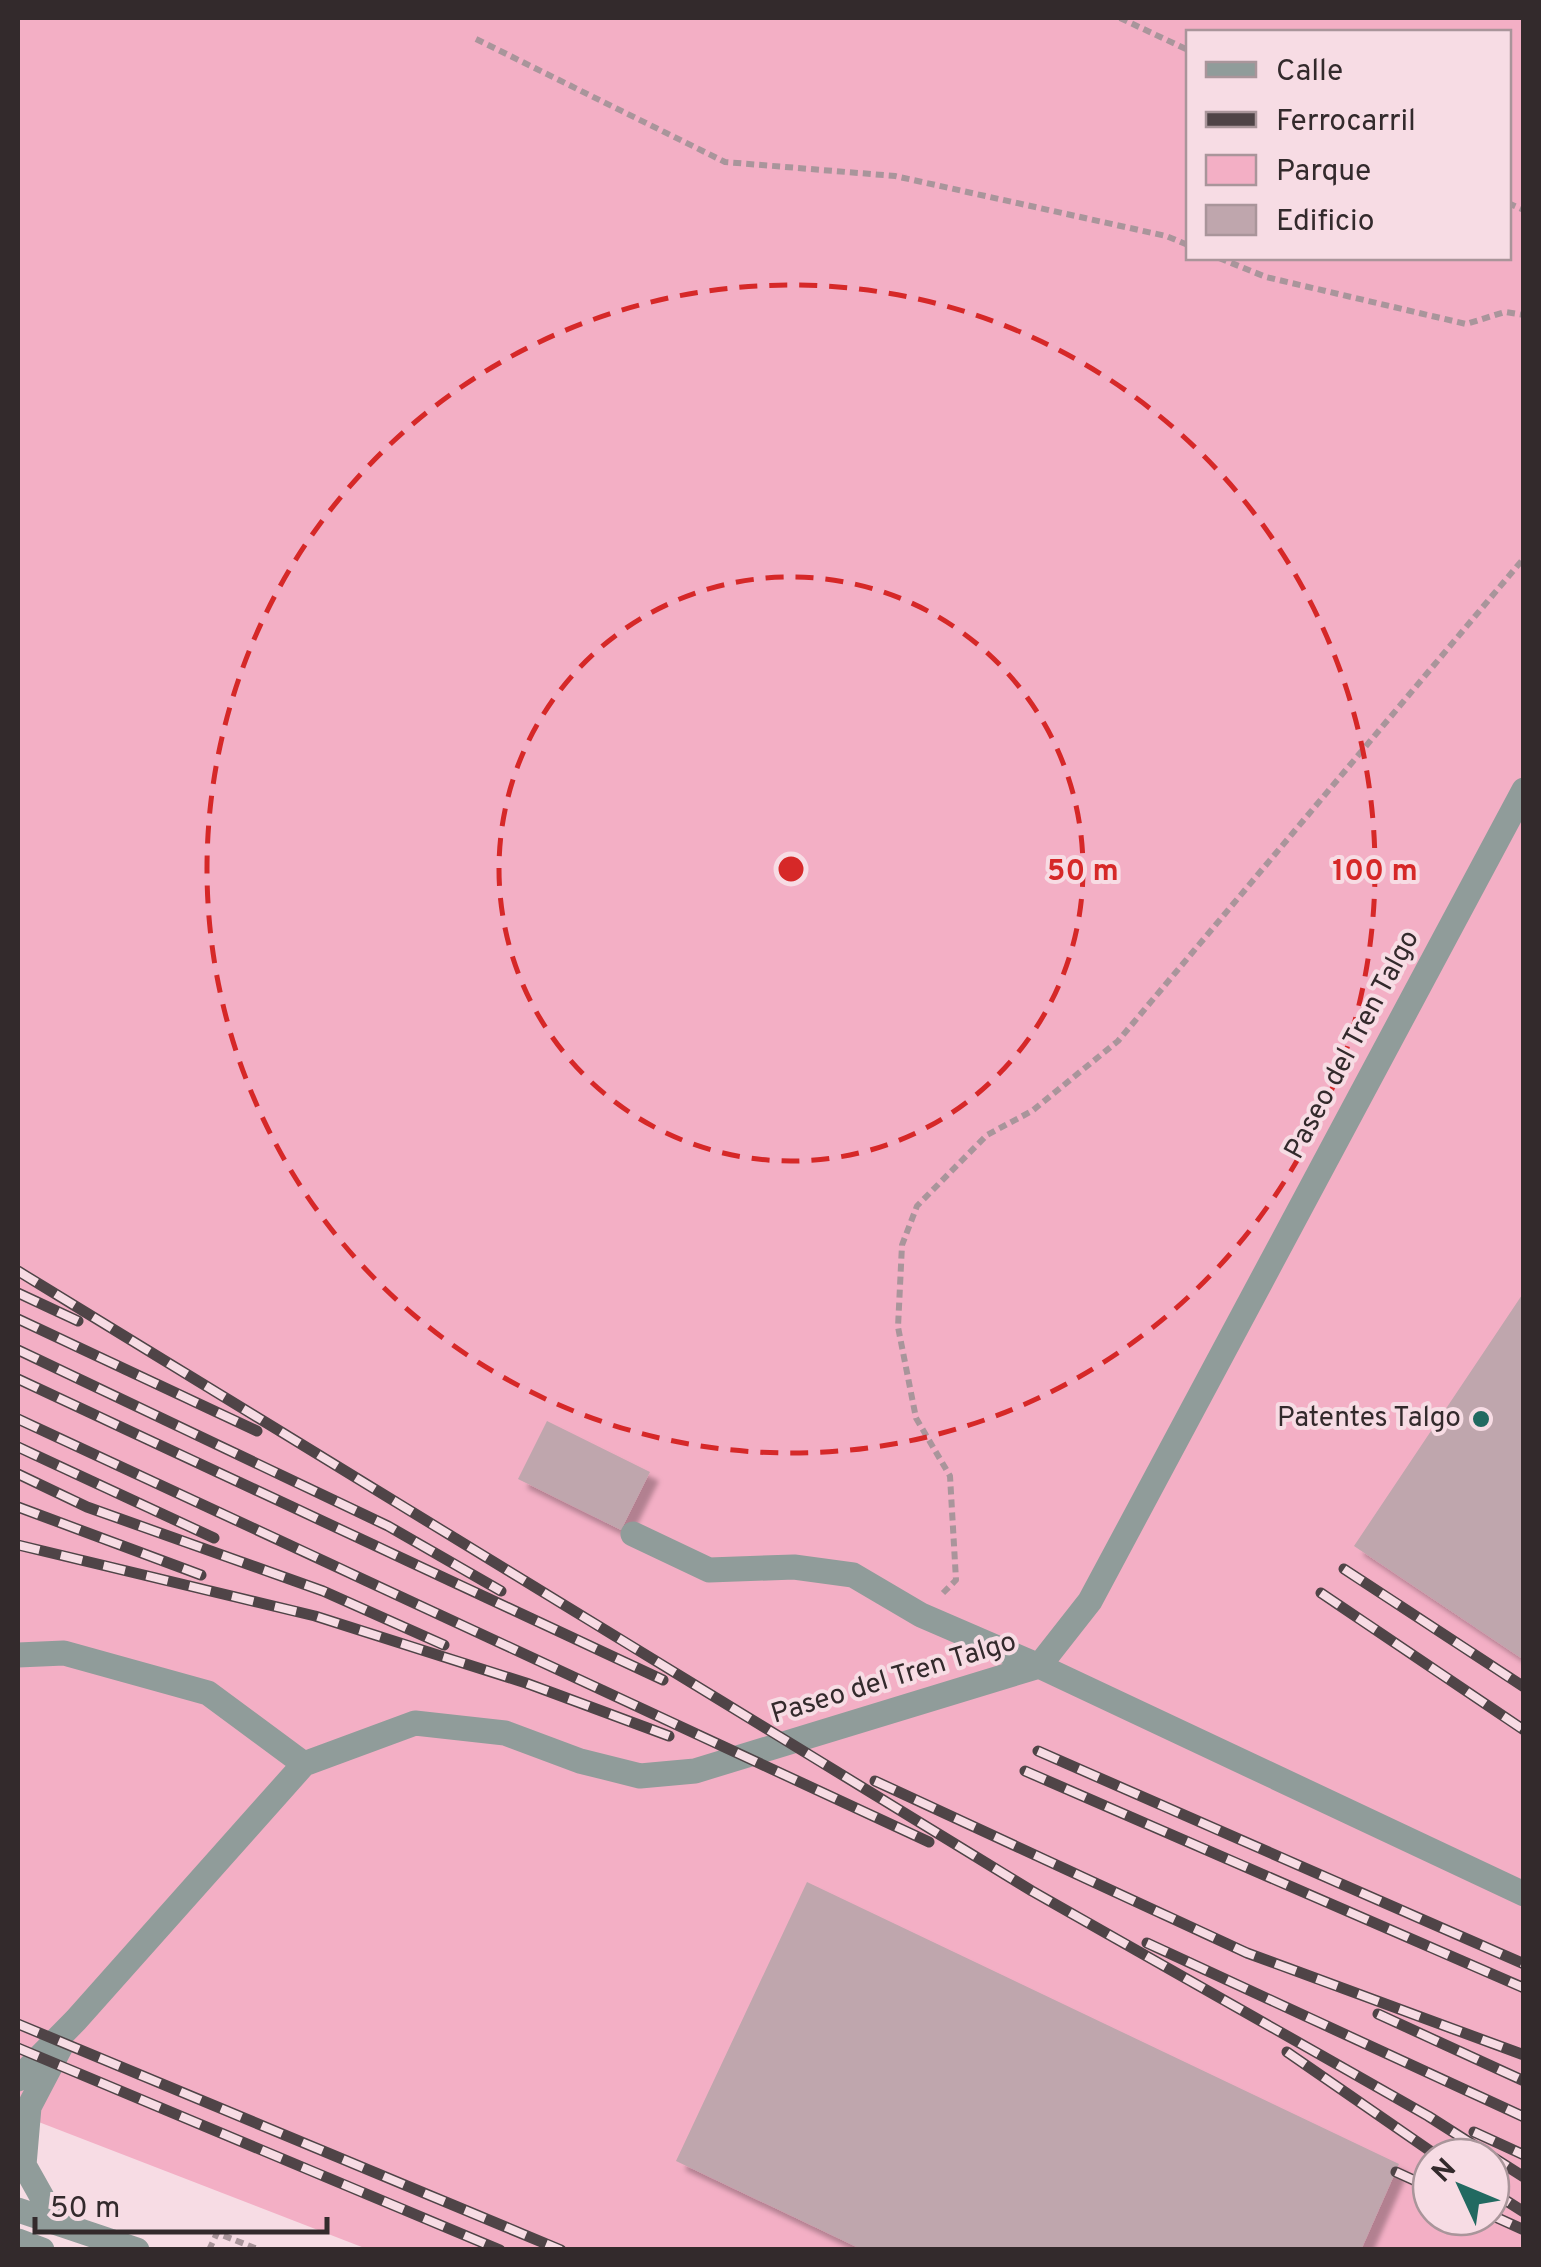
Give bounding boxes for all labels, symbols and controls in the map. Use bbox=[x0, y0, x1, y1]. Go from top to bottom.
legend bbox=[1186, 30, 1511, 260]
text: Calle bbox=[1276, 54, 1343, 91]
text: Ferrocarril bbox=[1276, 104, 1416, 141]
text: Parque bbox=[1276, 154, 1371, 191]
text: Edificio bbox=[1276, 204, 1374, 241]
centre of rings bbox=[773, 851, 809, 887]
text: 50 m bbox=[1047, 854, 1119, 891]
text: 100 m bbox=[1332, 854, 1418, 891]
street label: Paseo del Tren Talgo bbox=[1277, 924, 1429, 1166]
place label: Patentes Talgo bbox=[1277, 1401, 1461, 1437]
marker: Patentes Talgo bbox=[1470, 1408, 1492, 1430]
street label: Paseo del Tren Talgo bbox=[767, 1625, 1021, 1733]
north arrow bbox=[1411, 2137, 1511, 2237]
text: N bbox=[1425, 2152, 1465, 2191]
scale bar bbox=[35, 2172, 328, 2234]
text: 50 m bbox=[50, 2191, 120, 2228]

